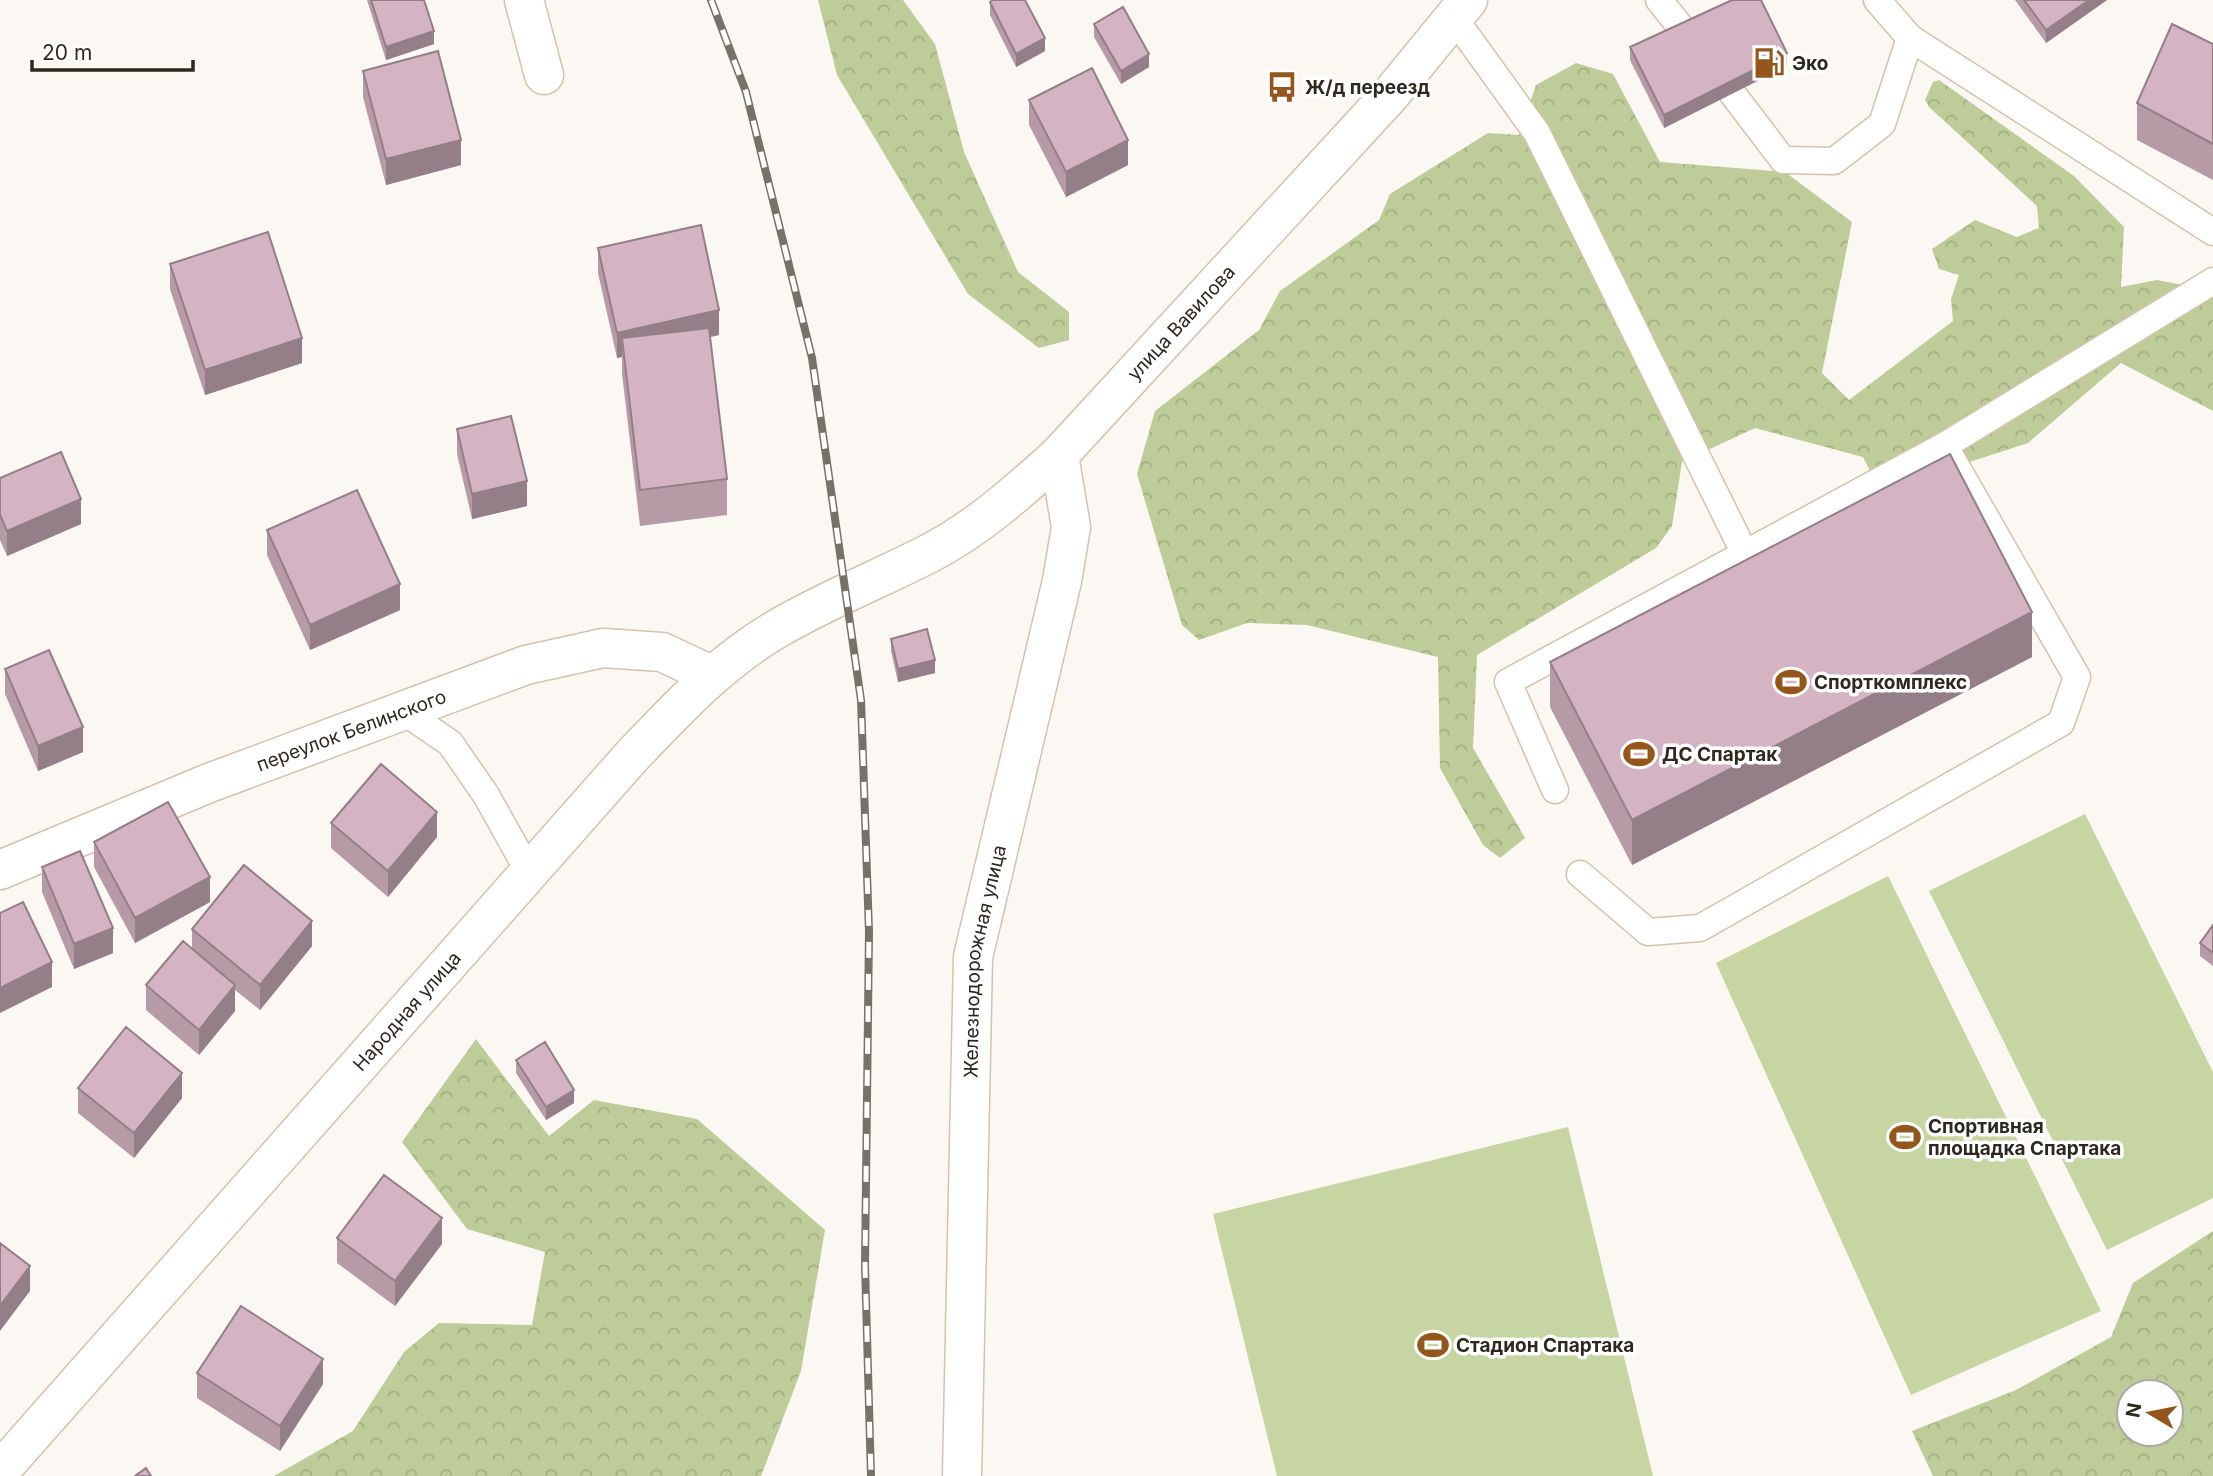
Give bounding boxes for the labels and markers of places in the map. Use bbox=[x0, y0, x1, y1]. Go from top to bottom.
fuel station icon: Эко bbox=[1752, 46, 1786, 80]
place label: Эко bbox=[1792, 52, 1828, 75]
bus stop icon: Ж/д переезд bbox=[1265, 70, 1299, 104]
place label: Ж/д переезд bbox=[1305, 76, 1430, 99]
sports icon: Спорткомплекс bbox=[1774, 665, 1808, 699]
place label: Спорткомплекс bbox=[1814, 671, 1967, 694]
sports icon: ДС Спартак bbox=[1622, 737, 1656, 771]
place label: ДС Спартак bbox=[1662, 743, 1777, 766]
place label: Спортивная площадка Спартака bbox=[1928, 1115, 2121, 1160]
sports icon: Спортивная площадка Спартака bbox=[1888, 1120, 1922, 1154]
sports icon: Стадион Спартака bbox=[1416, 1328, 1450, 1362]
place label: Стадион Спартака bbox=[1456, 1334, 1634, 1357]

